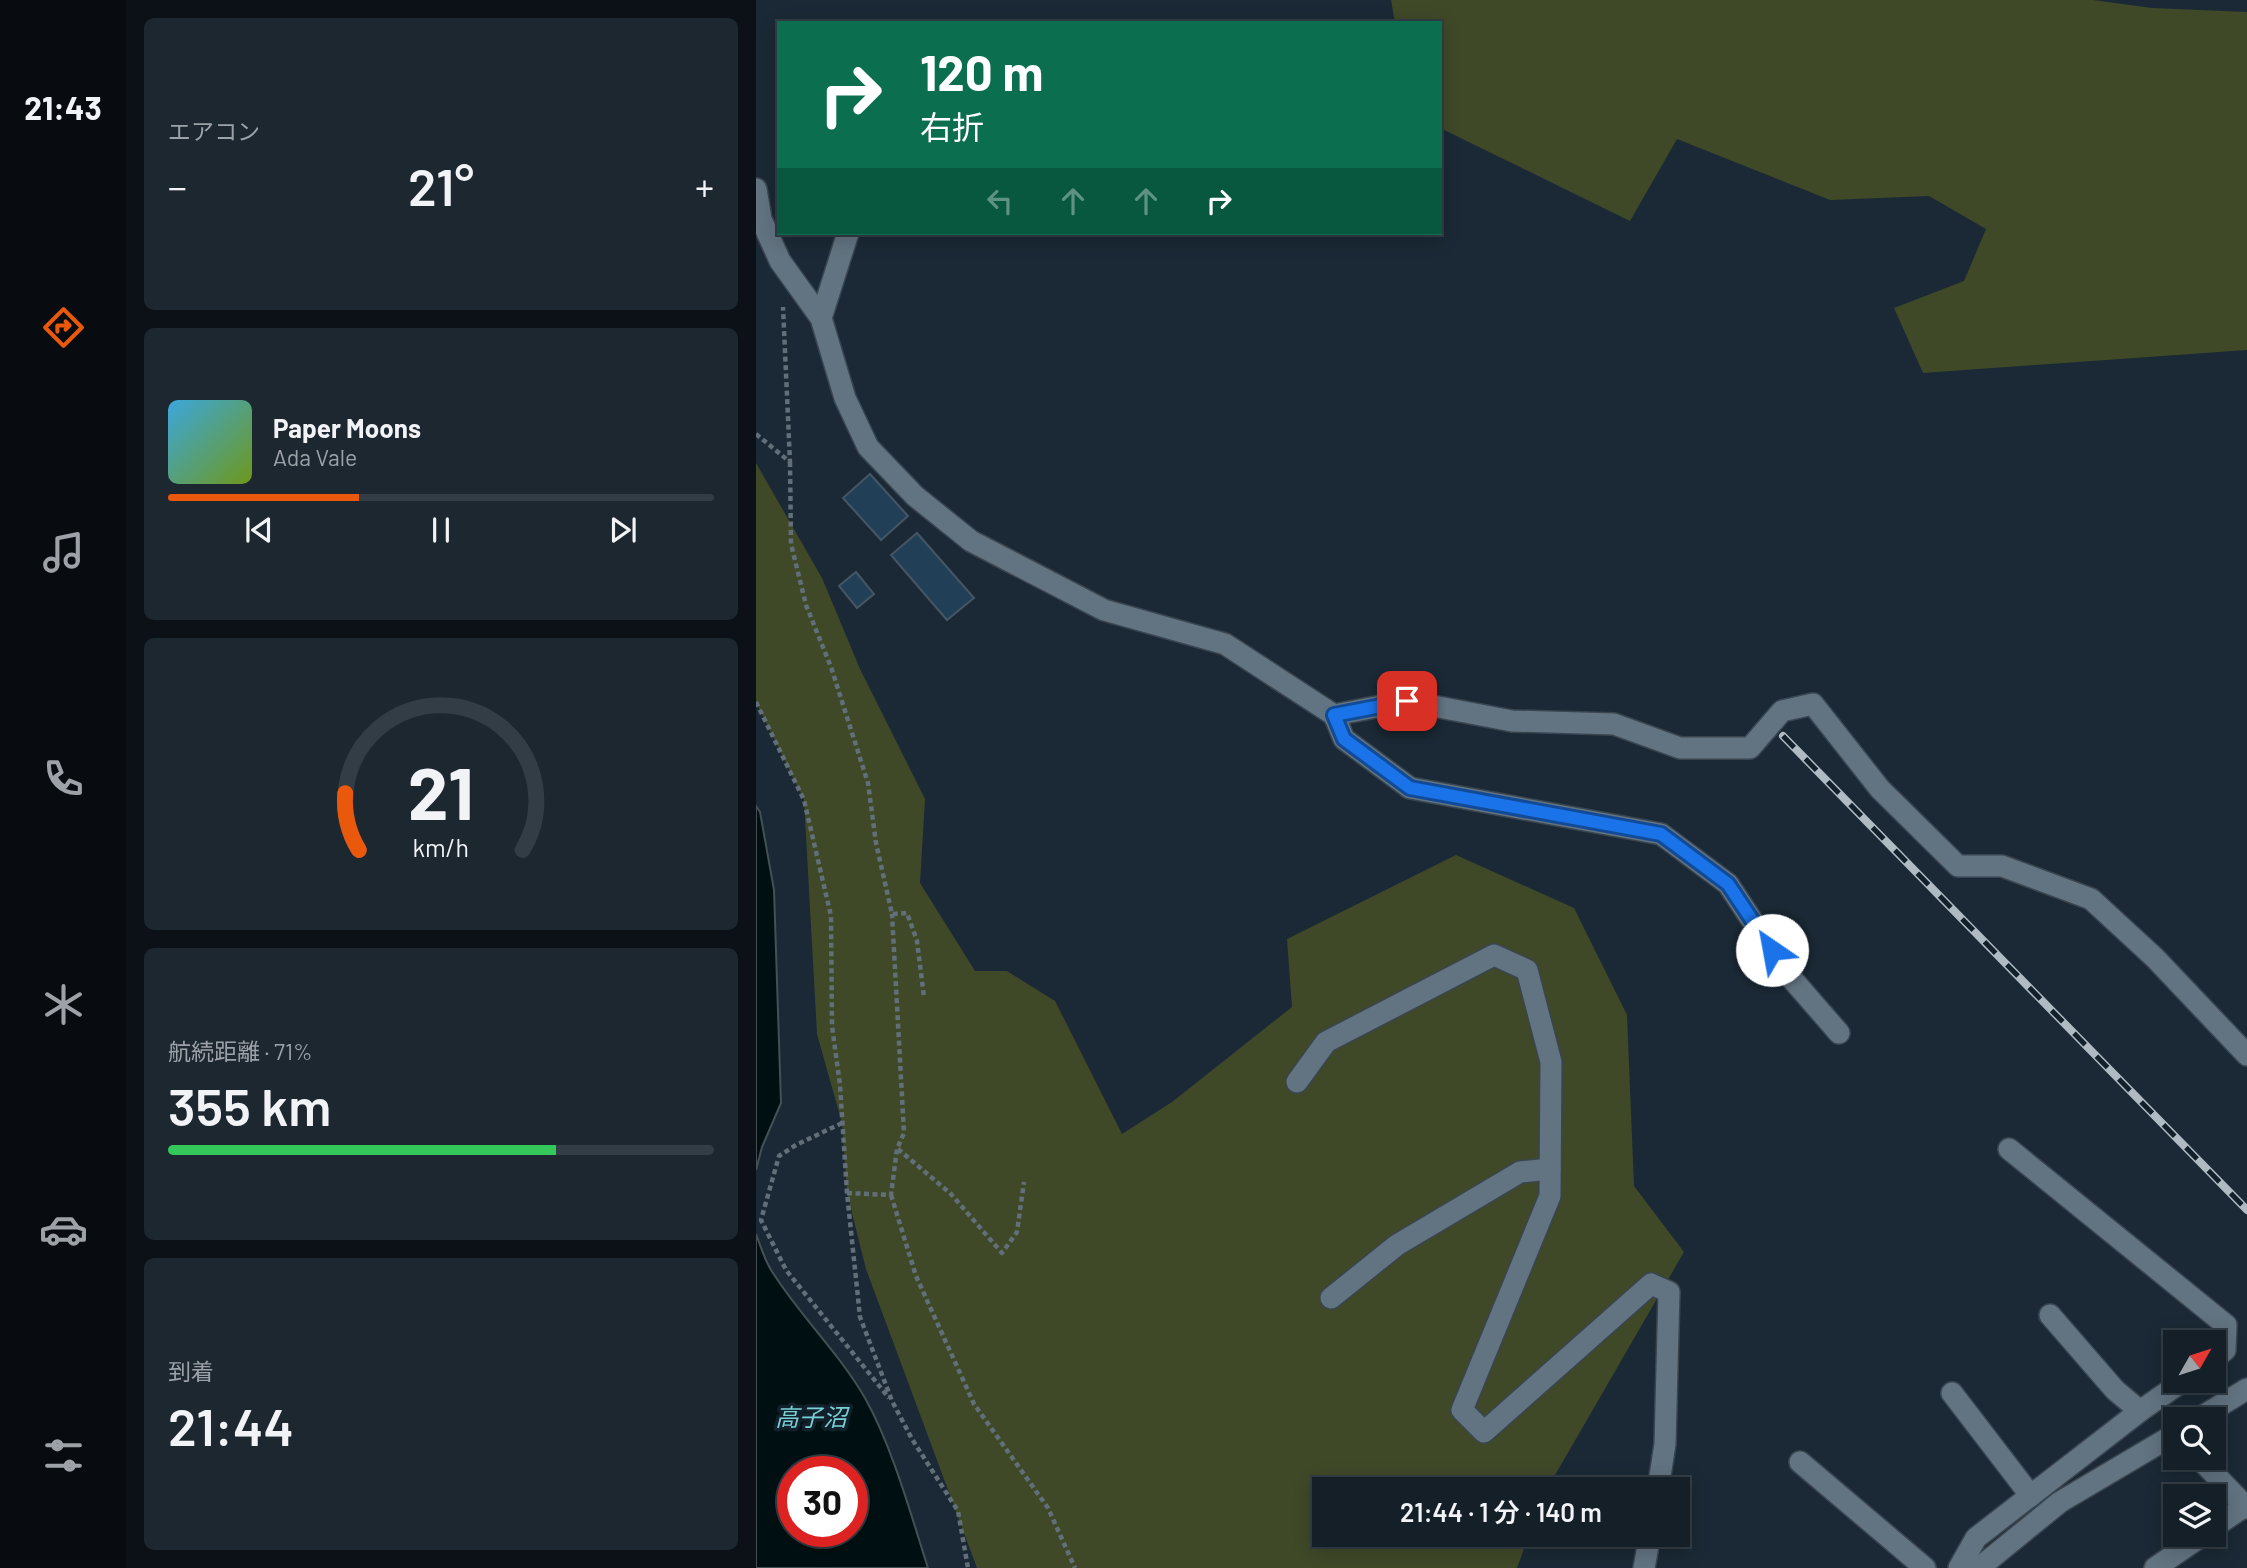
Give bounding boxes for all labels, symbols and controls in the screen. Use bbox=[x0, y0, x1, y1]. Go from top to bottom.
text: 120 m bbox=[920, 42, 1043, 101]
icon: right bbox=[805, 49, 896, 140]
text: 21:43 bbox=[24, 88, 102, 126]
text: 右折 bbox=[920, 107, 984, 145]
text: エアコン bbox=[168, 117, 260, 145]
text: 21° bbox=[408, 154, 474, 216]
text: − bbox=[168, 163, 187, 209]
text: + bbox=[695, 163, 714, 209]
icon: left bbox=[981, 182, 1019, 220]
icon: ahead bbox=[1054, 182, 1092, 220]
icon: ahead bbox=[1127, 182, 1165, 220]
icon: right bbox=[1200, 182, 1238, 220]
icon: directions bbox=[39, 303, 88, 352]
text: Paper Moons bbox=[273, 412, 421, 443]
text: Ada Vale bbox=[273, 443, 357, 471]
icon: previous bbox=[240, 511, 278, 549]
icon: pause bbox=[422, 511, 460, 549]
icon: next bbox=[604, 511, 642, 549]
icon: music bbox=[39, 528, 88, 577]
pin bbox=[1377, 671, 1437, 731]
icon: arrive bbox=[1388, 682, 1426, 720]
text: 21 bbox=[408, 747, 474, 835]
icon: phone bbox=[39, 754, 88, 803]
text: km/h bbox=[413, 832, 469, 862]
position arrow bbox=[1735, 913, 1809, 987]
icon: climate bbox=[39, 980, 88, 1029]
text: 航続距離 · 71% bbox=[168, 1037, 313, 1065]
text: 355 km bbox=[168, 1074, 331, 1136]
icon: car bbox=[39, 1205, 88, 1254]
north arrow bbox=[2163, 1330, 2226, 1393]
map controls bbox=[2163, 1330, 2226, 1547]
text: 到着 bbox=[168, 1357, 214, 1385]
text: 21:44 bbox=[168, 1394, 294, 1456]
water label: 高子沼 bbox=[775, 1402, 850, 1431]
button: search bbox=[2163, 1407, 2226, 1470]
icon: filters bbox=[39, 1431, 88, 1480]
speed limit sign: 30 bbox=[777, 1456, 868, 1547]
button: layers bbox=[2163, 1484, 2226, 1547]
text: 21:44 · 1 分 · 140 m bbox=[1400, 1496, 1602, 1527]

